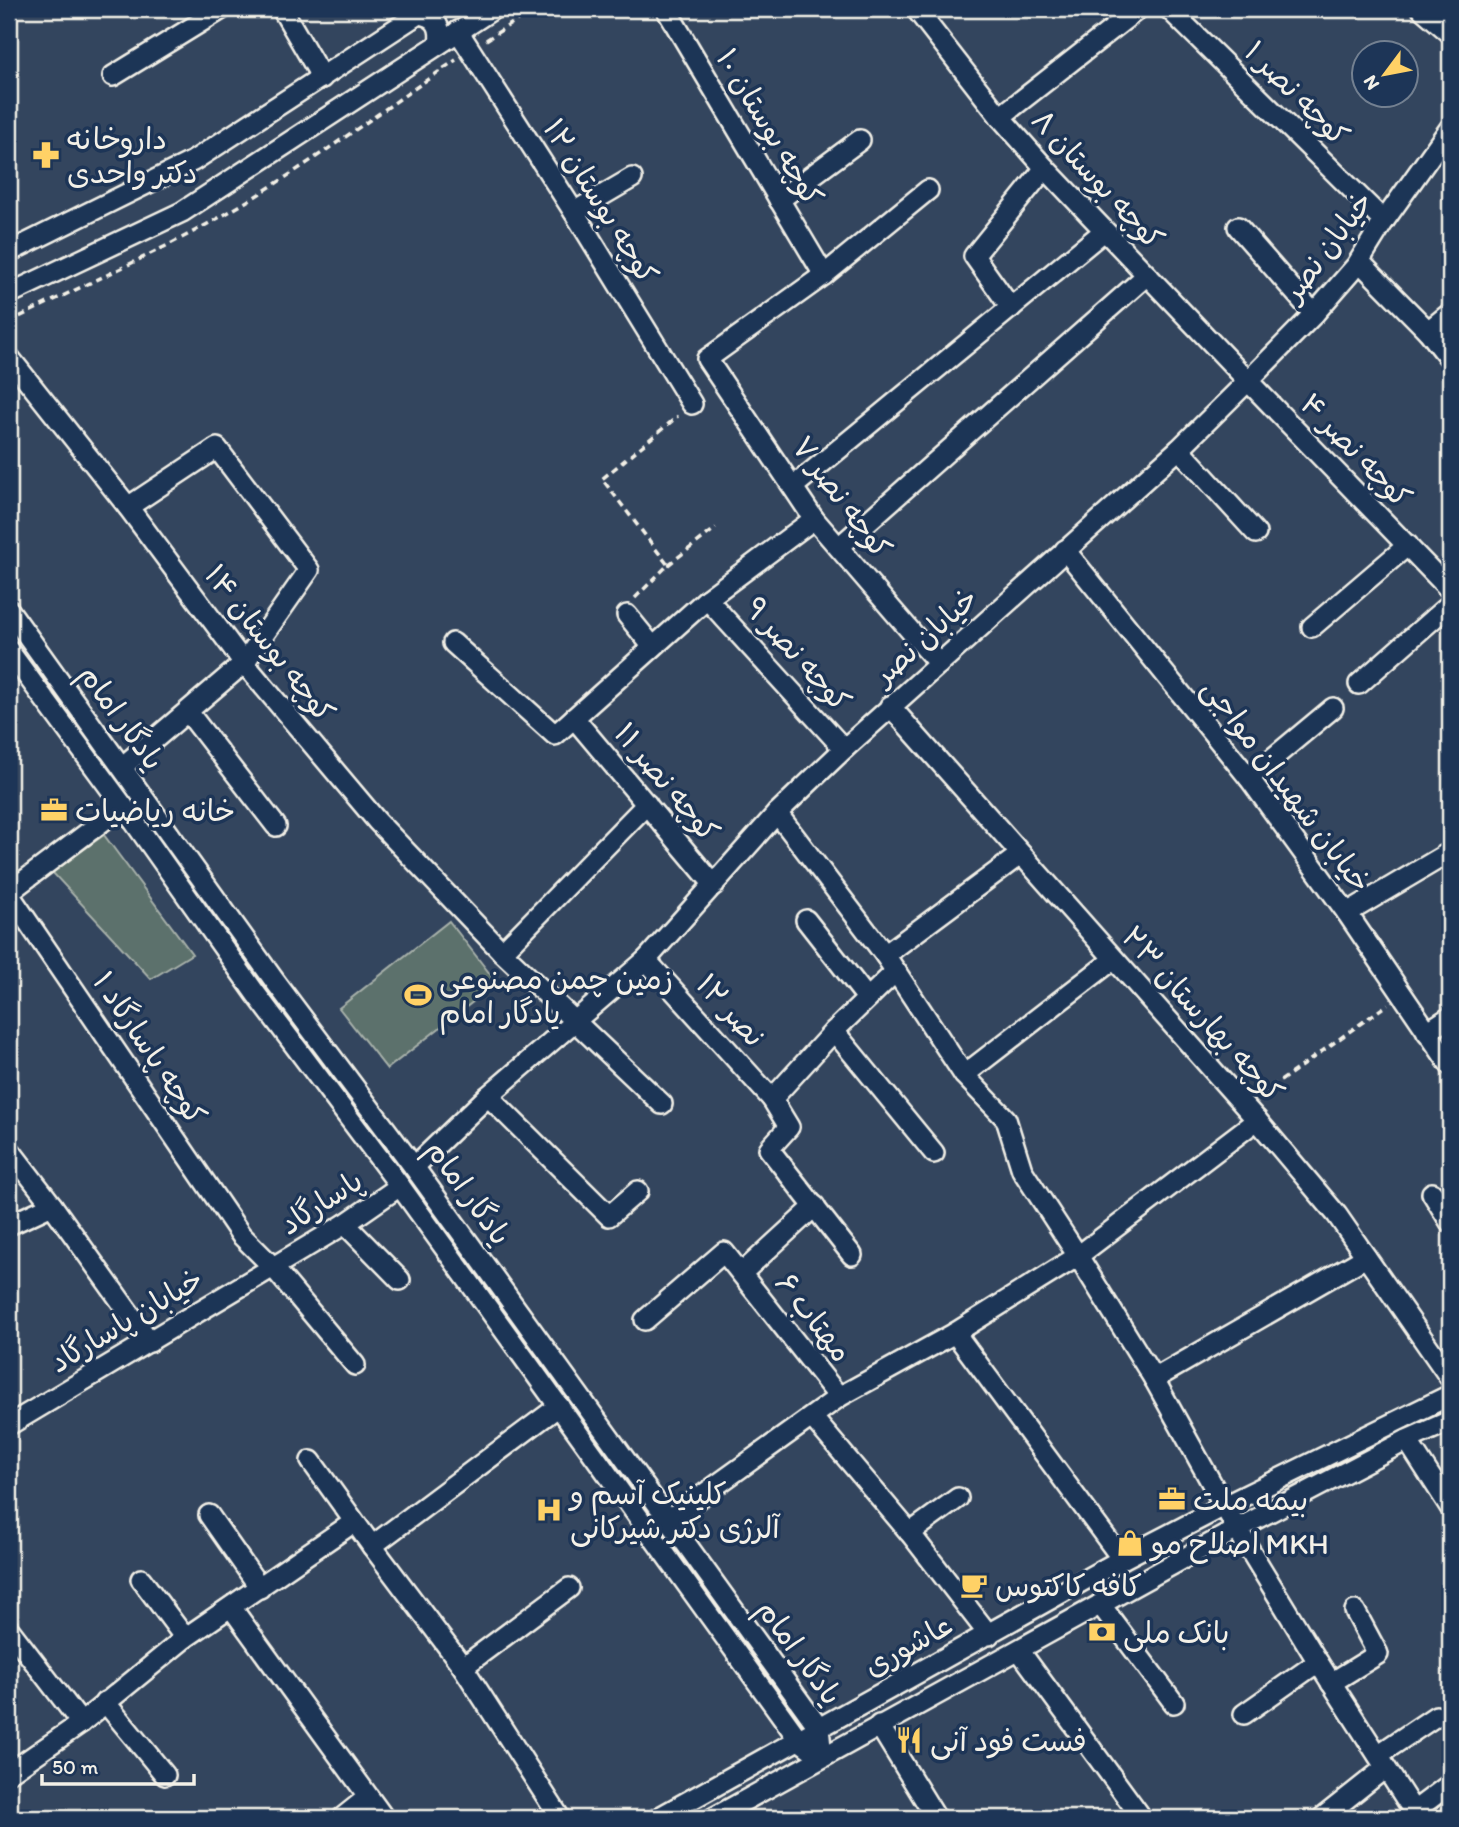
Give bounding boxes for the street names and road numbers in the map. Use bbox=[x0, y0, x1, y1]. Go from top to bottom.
street label: کوچه نصر ۱ bbox=[1236, 33, 1357, 154]
street label: کوچه بوستان ۱۰ bbox=[708, 42, 832, 213]
street label: کوچه بوستان ۸ bbox=[1023, 101, 1172, 257]
street label: کوچه بوستان ۱۲ bbox=[535, 112, 666, 291]
street label: خیابان نصر bbox=[1272, 183, 1381, 311]
street label: کوچه نصر ۴ bbox=[1292, 385, 1420, 516]
street label: کوچه نصر ۷ bbox=[783, 429, 900, 566]
street label: کوچه بوستان ۱۴ bbox=[196, 557, 343, 730]
street label: خیابان نصر bbox=[863, 579, 985, 695]
street label: کوچه نصر ۹ bbox=[736, 589, 859, 720]
street label: یادگار امام bbox=[68, 657, 173, 779]
street label: خیابان شهیدان مواجی bbox=[1194, 671, 1380, 900]
street label: کوچه نصر ۱۱ bbox=[606, 715, 728, 850]
street label: کوچه بهارستان ۲۳ bbox=[1113, 918, 1292, 1111]
street label: کوچه پاسارگاد ۱ bbox=[84, 964, 215, 1132]
street label: نصر ۱۲ bbox=[689, 966, 773, 1054]
street label: یادگار امام bbox=[415, 1132, 520, 1254]
street label: پاسارگاد bbox=[273, 1162, 370, 1243]
street label: خیابان پاسارگاد bbox=[43, 1260, 210, 1381]
street label: مهتاب ۶ bbox=[768, 1265, 860, 1369]
street label: یادگار امام bbox=[746, 1592, 851, 1714]
street label: عاشوری bbox=[857, 1606, 959, 1684]

